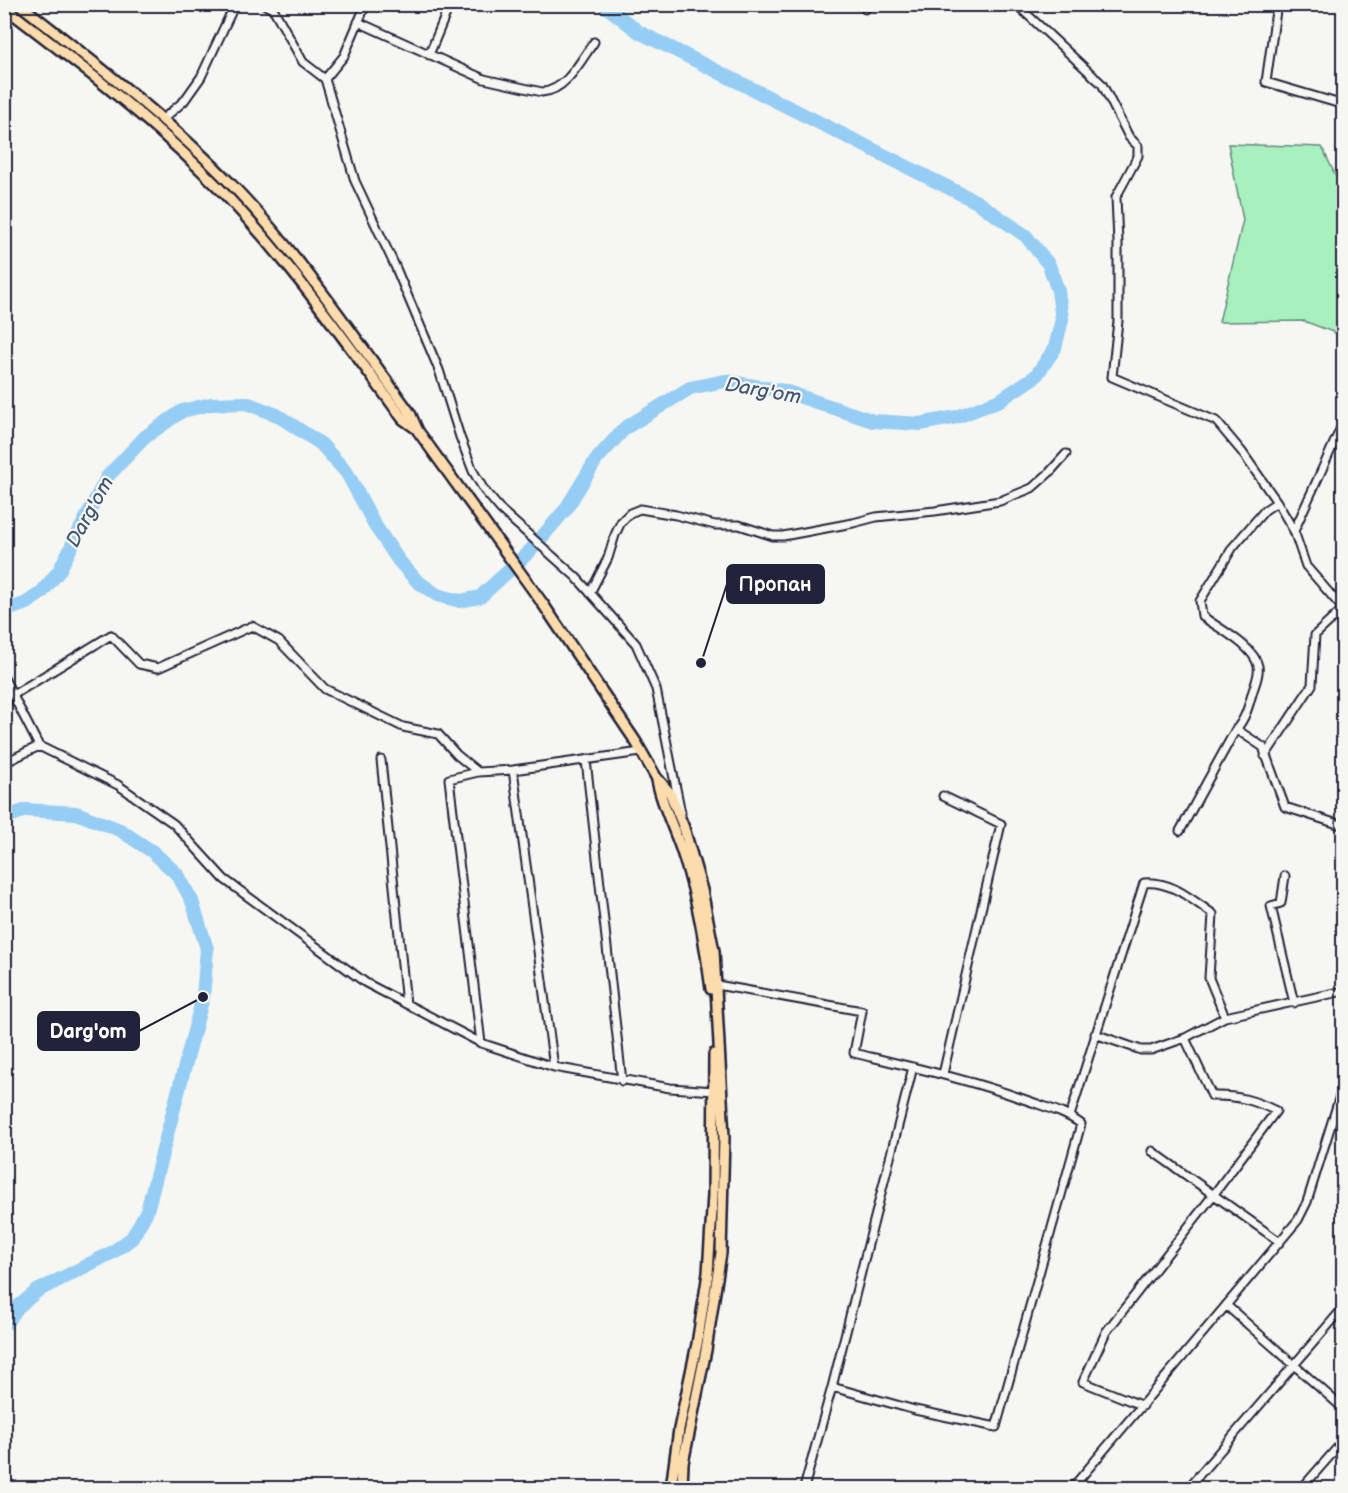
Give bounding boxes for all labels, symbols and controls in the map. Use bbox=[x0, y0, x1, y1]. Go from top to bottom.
water label: Darg'om bbox=[723, 373, 803, 409]
water label: Darg'om bbox=[61, 473, 119, 551]
callout: Пропан bbox=[727, 565, 824, 603]
text: Пропан bbox=[739, 573, 811, 597]
callout: Darg'om bbox=[38, 1012, 139, 1050]
text: Darg'om bbox=[49, 1020, 127, 1044]

